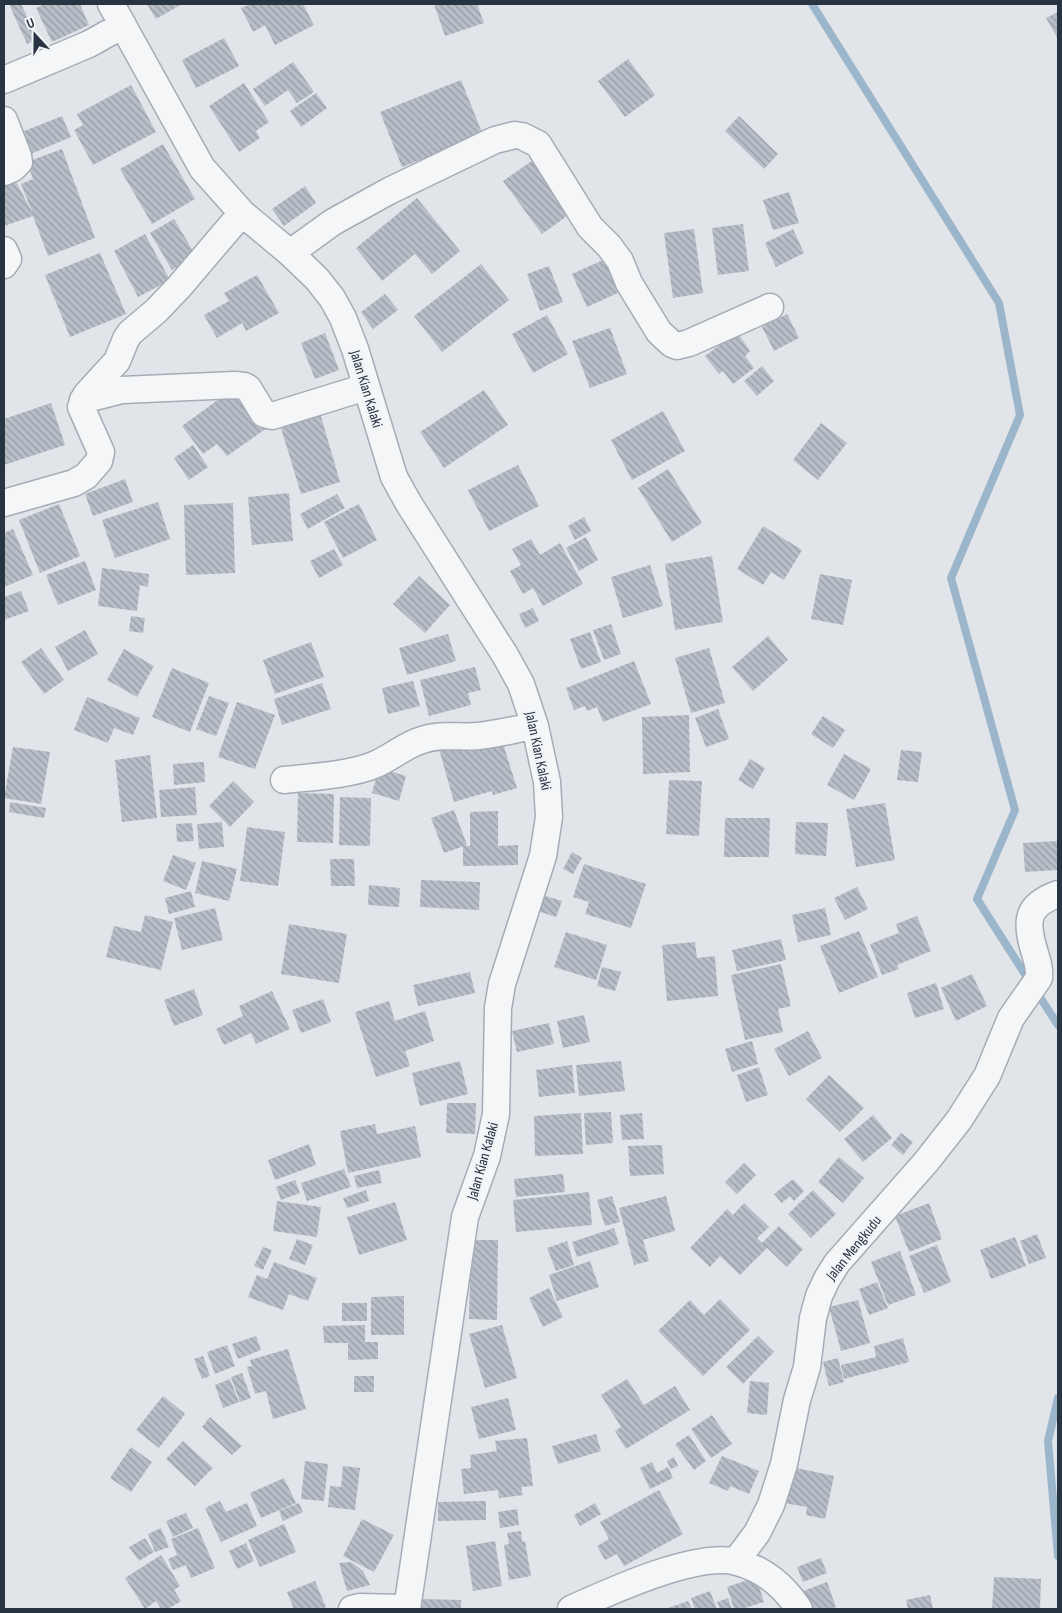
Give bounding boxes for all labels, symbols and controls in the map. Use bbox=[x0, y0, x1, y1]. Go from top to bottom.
north arrow bbox=[10, 10, 60, 60]
text: U bbox=[24, 14, 37, 33]
street label: Jalan Kian Kalaki bbox=[345, 347, 387, 430]
street label: Jalan Kian Kalaki bbox=[520, 709, 556, 792]
street label: Jalan Kian Kalaki bbox=[463, 1120, 503, 1203]
street label: Jalan Mengkudu bbox=[821, 1212, 886, 1285]

